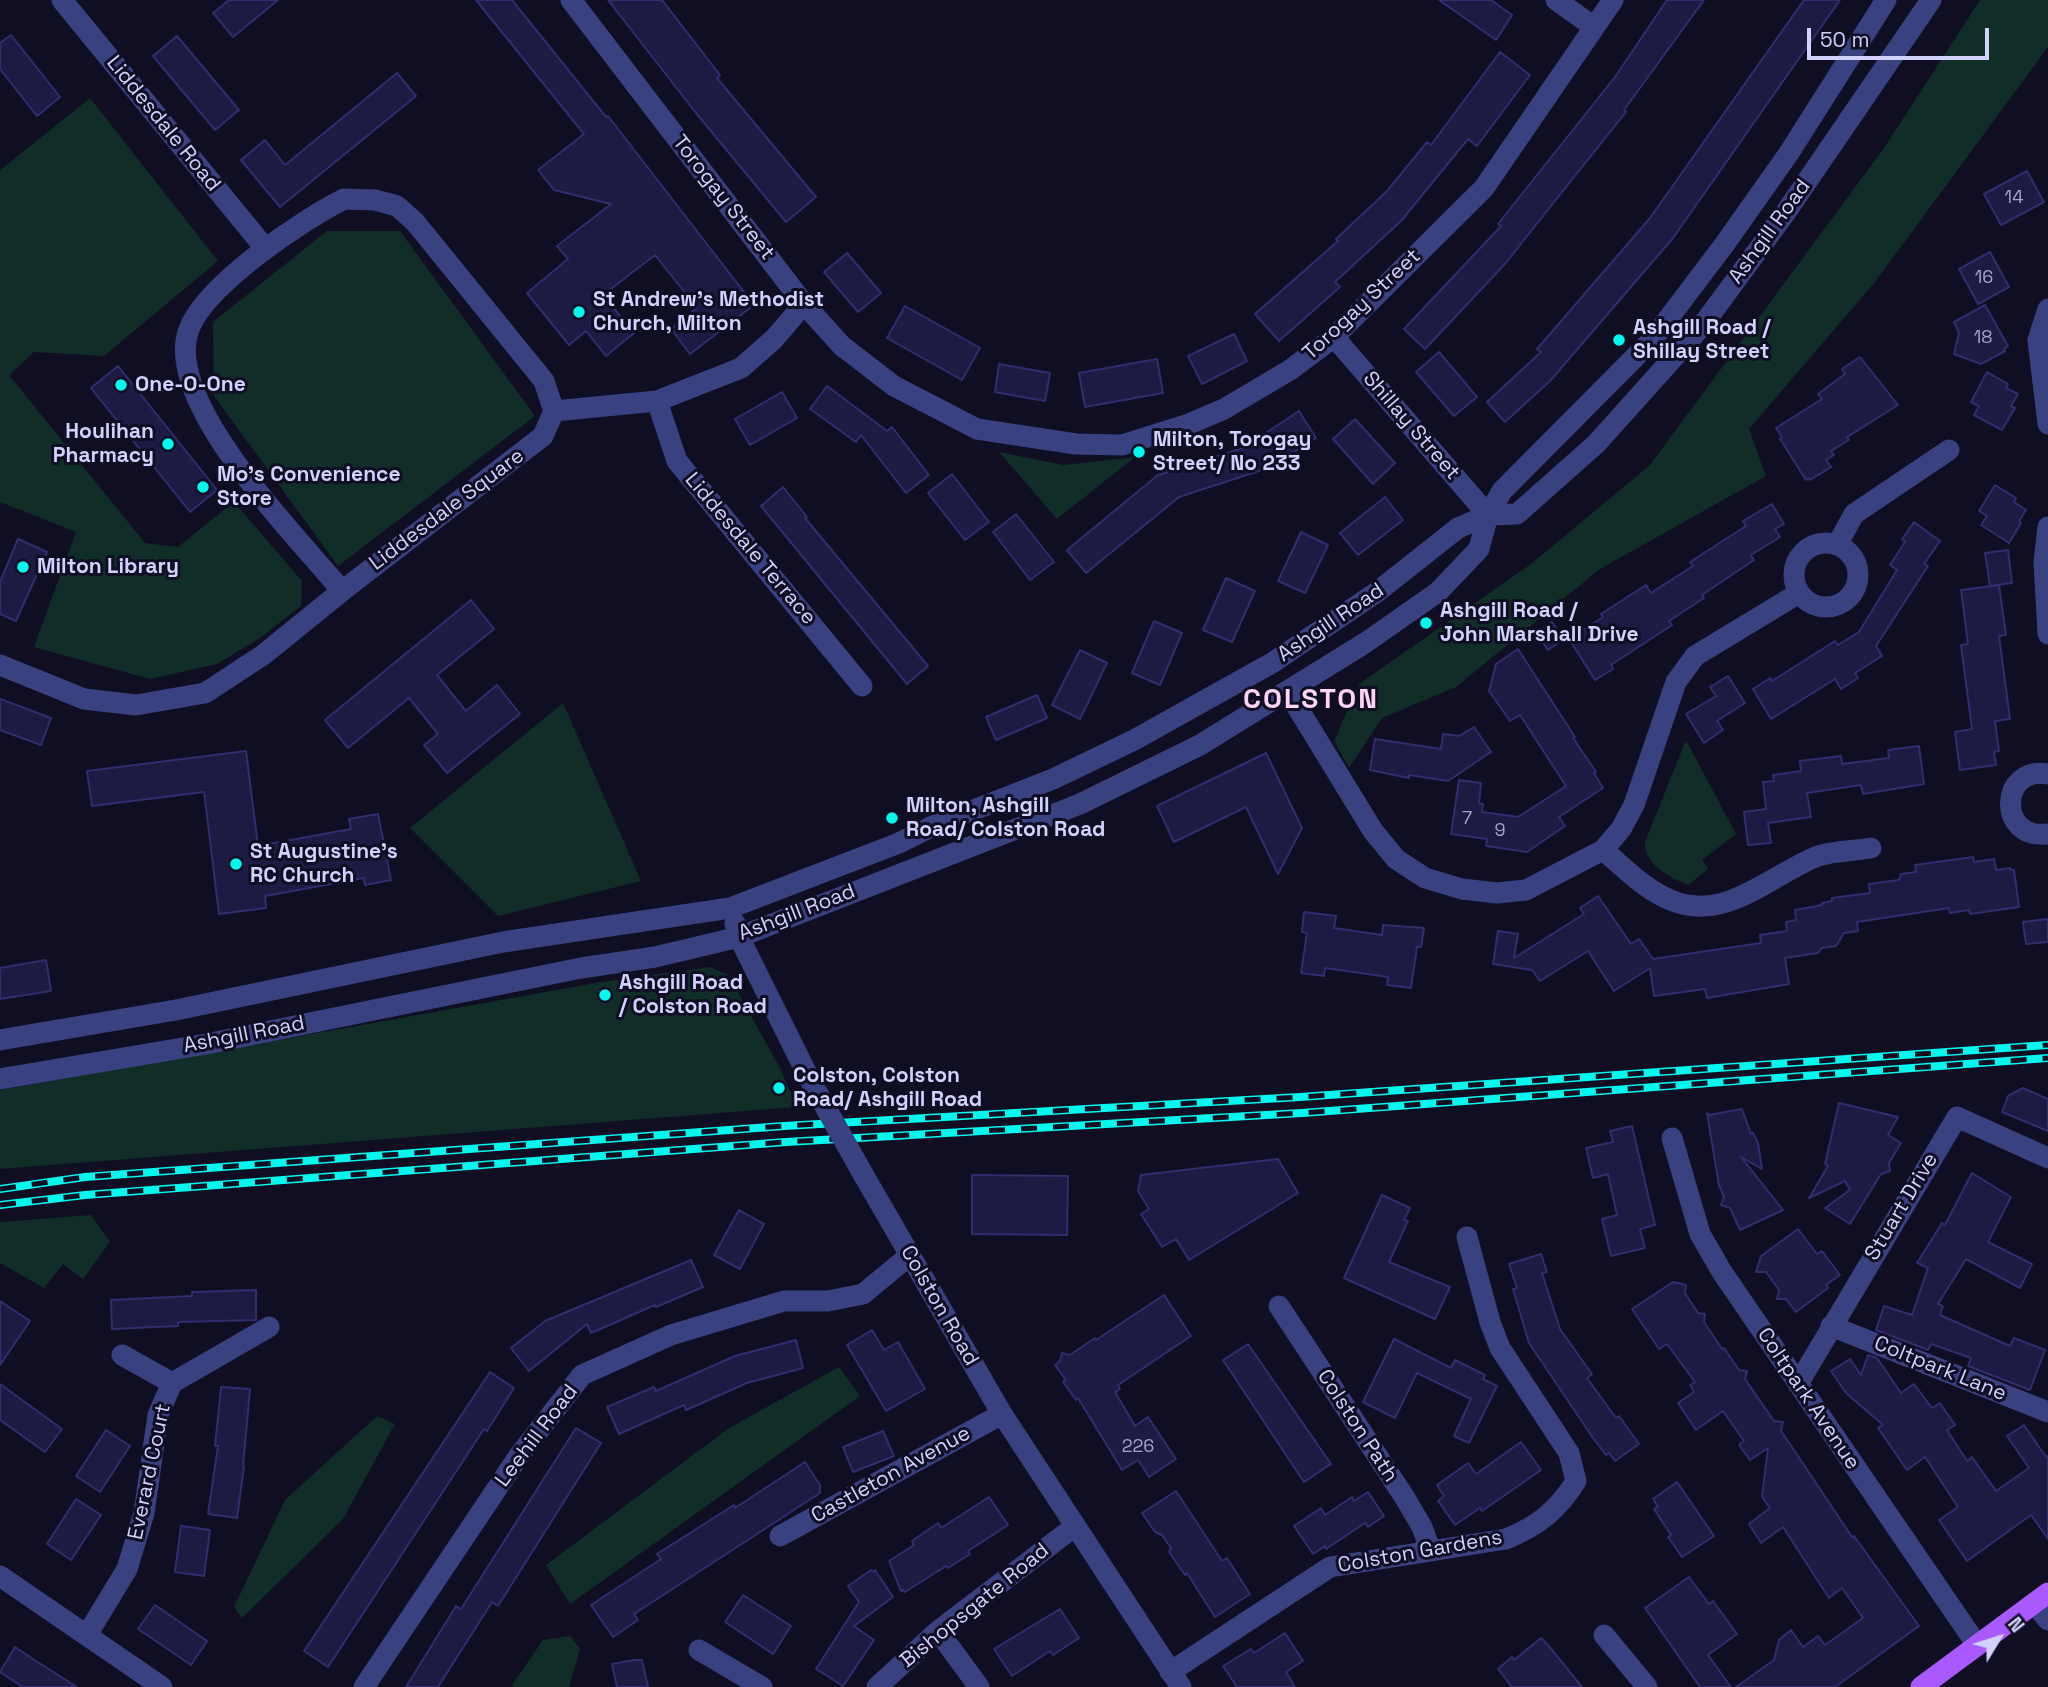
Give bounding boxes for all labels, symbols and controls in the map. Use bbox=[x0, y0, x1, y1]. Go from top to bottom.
scale bar bbox=[1810, 14, 1992, 58]
text: 50 m bbox=[1820, 26, 1870, 53]
street label: Liddesdale Road bbox=[101, 51, 225, 197]
street label: Torogay Street bbox=[666, 131, 780, 265]
street label: Ashgill Road bbox=[1724, 175, 1816, 289]
house number: 14 bbox=[2005, 187, 2023, 209]
street label: Torogay Street bbox=[1298, 244, 1426, 366]
house number: 16 bbox=[1975, 267, 1993, 289]
place label: St Andrew's Methodist Church, Milton bbox=[593, 287, 824, 337]
marker: St Andrew's Methodist Church, Milton bbox=[571, 304, 587, 320]
place label: Ashgill Road / Shillay Street bbox=[1633, 315, 1771, 365]
house number: 18 bbox=[1974, 327, 1992, 349]
marker: Ashgill Road / Shillay Street bbox=[1611, 332, 1627, 348]
street label: Shillay Street bbox=[1357, 367, 1465, 485]
place label: One-O-One bbox=[135, 372, 246, 398]
marker: One-O-One bbox=[113, 377, 129, 393]
place label: Houlihan Pharmacy bbox=[53, 419, 154, 469]
place label: Milton, Torogay Street/ No 233 bbox=[1153, 427, 1311, 477]
marker: Houlihan Pharmacy bbox=[160, 436, 176, 452]
street label: Liddesdale Square bbox=[365, 444, 529, 576]
marker: Milton, Torogay Street/ No 233 bbox=[1131, 444, 1147, 460]
place label: Mo's Convenience Store bbox=[217, 462, 401, 512]
street label: Liddesdale Terrace bbox=[679, 468, 821, 630]
marker: Mo's Convenience Store bbox=[195, 479, 211, 495]
place label: Milton Library bbox=[37, 554, 179, 580]
marker: Milton Library bbox=[15, 559, 31, 575]
street label: Ashgill Road bbox=[1273, 578, 1389, 668]
place label: Ashgill Road / John Marshall Drive bbox=[1440, 598, 1639, 648]
marker: Ashgill Road / John Marshall Drive bbox=[1418, 615, 1434, 631]
district label: COLSTON bbox=[1244, 683, 1378, 717]
place label: Milton, Ashgill Road/ Colston Road bbox=[906, 793, 1105, 843]
house number: 7 bbox=[1462, 808, 1472, 830]
marker: Milton, Ashgill Road/ Colston Road bbox=[884, 810, 900, 826]
house number: 9 bbox=[1494, 820, 1506, 842]
place label: St Augustine's RC Church bbox=[250, 839, 398, 889]
marker: St Augustine's RC Church bbox=[228, 856, 244, 872]
street label: Ashgill Road bbox=[735, 879, 859, 947]
place label: Ashgill Road / Colston Road bbox=[619, 970, 767, 1020]
marker: Ashgill Road / Colston Road bbox=[597, 987, 613, 1003]
street label: Ashgill Road bbox=[181, 1011, 307, 1059]
place label: Colston, Colston Road/ Ashgill Road bbox=[793, 1063, 982, 1113]
marker: Colston, Colston Road/ Ashgill Road bbox=[771, 1080, 787, 1096]
street label: Stuart Drive bbox=[1860, 1149, 1944, 1265]
street label: Colston Road bbox=[894, 1241, 984, 1371]
street label: Coltpark Avenue bbox=[1751, 1323, 1865, 1475]
street label: Coltpark Lane bbox=[1870, 1331, 2010, 1407]
street label: Colston Path bbox=[1311, 1365, 1403, 1487]
street label: Leehill Road bbox=[490, 1380, 584, 1492]
street label: Everard Court bbox=[123, 1402, 177, 1542]
street label: Castleton Avenue bbox=[807, 1421, 975, 1529]
house number: 226 bbox=[1122, 1436, 1154, 1458]
street label: Colston Gardens bbox=[1336, 1525, 1504, 1579]
street label: Bishopsgate Road bbox=[896, 1538, 1054, 1674]
north arrow bbox=[1964, 1603, 2034, 1673]
text: N bbox=[2002, 1612, 2030, 1637]

